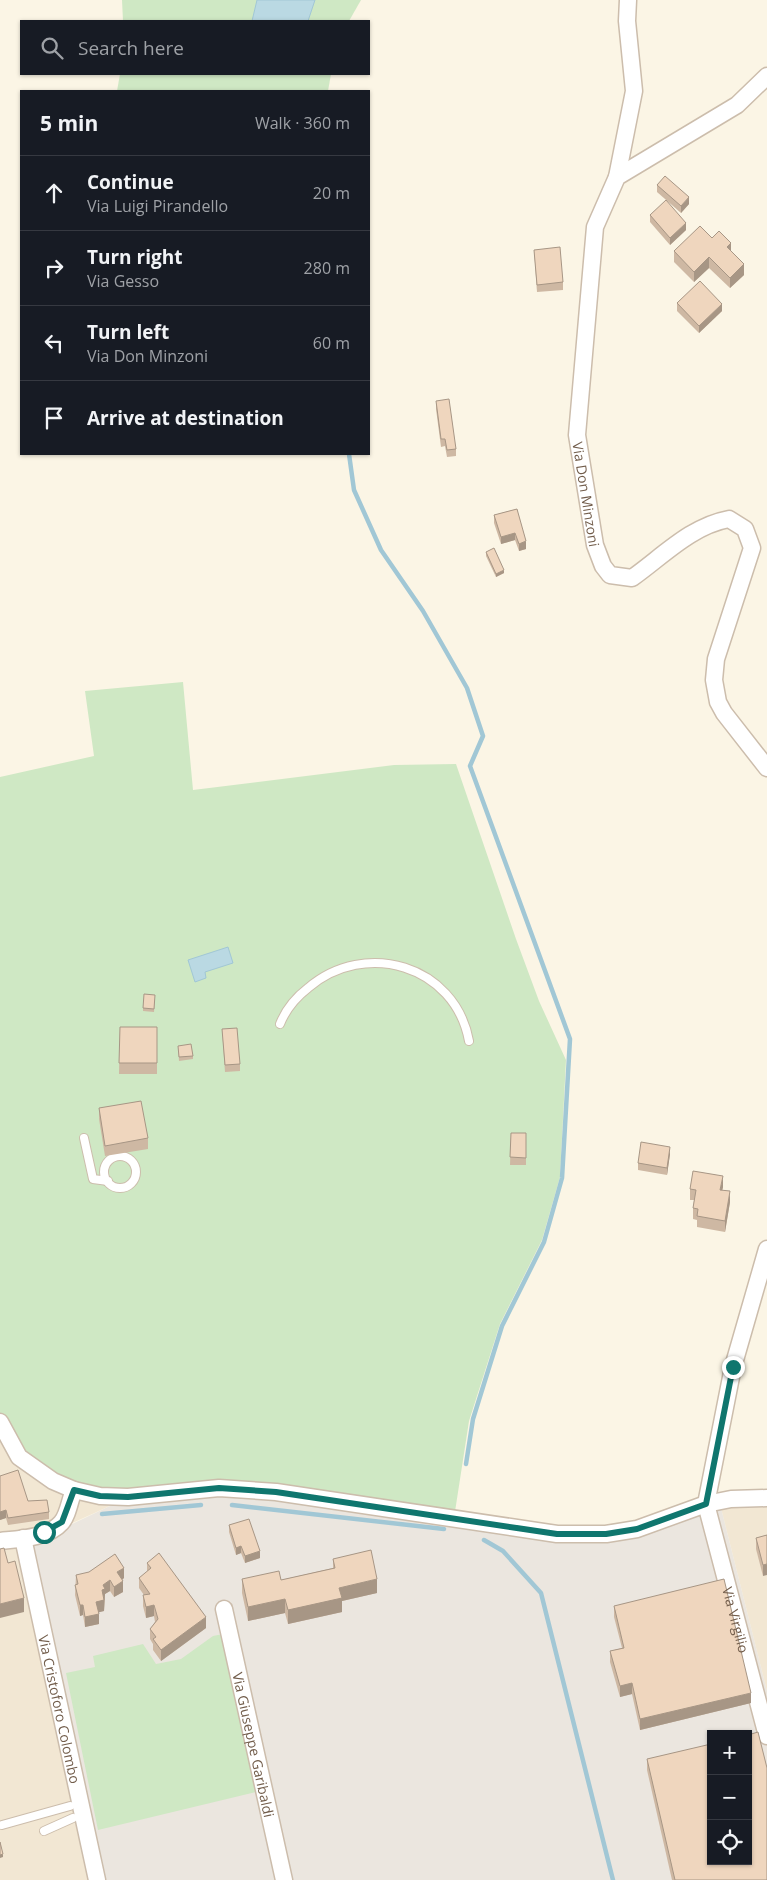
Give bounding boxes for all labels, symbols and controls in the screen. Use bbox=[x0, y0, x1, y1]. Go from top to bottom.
search box bbox=[20, 20, 370, 75]
icon: search bbox=[38, 34, 66, 62]
text: Search here bbox=[78, 35, 184, 61]
text: 5 min bbox=[40, 109, 98, 137]
text: Walk · 360 m bbox=[255, 112, 350, 134]
text: Continue bbox=[87, 169, 174, 195]
icon: ahead bbox=[40, 179, 68, 207]
text: 20 m bbox=[313, 182, 350, 204]
text: Via Luigi Pirandello bbox=[87, 195, 228, 217]
text: Turn right bbox=[87, 244, 182, 270]
icon: right bbox=[40, 254, 68, 282]
text: 280 m bbox=[304, 257, 350, 279]
text: Via Gesso bbox=[87, 270, 159, 292]
text: Turn left bbox=[87, 319, 169, 345]
icon: left bbox=[40, 329, 68, 357]
text: 60 m bbox=[313, 332, 350, 354]
text: Via Don Minzoni bbox=[87, 345, 208, 367]
icon: arrive bbox=[40, 404, 68, 432]
text: Arrive at destination bbox=[87, 405, 284, 431]
street label: Via Don Minzoni bbox=[569, 440, 605, 548]
route end bbox=[722, 1356, 745, 1379]
route start bbox=[33, 1521, 56, 1544]
street label: Via Virgilio bbox=[719, 1585, 754, 1655]
street label: Via Cristoforo Colombo bbox=[35, 1633, 85, 1785]
street label: Via Giuseppe Garibaldi bbox=[229, 1670, 279, 1819]
map controls bbox=[707, 1730, 752, 1865]
button: + bbox=[707, 1730, 752, 1775]
button: − bbox=[707, 1775, 752, 1820]
button: locate bbox=[707, 1820, 752, 1865]

